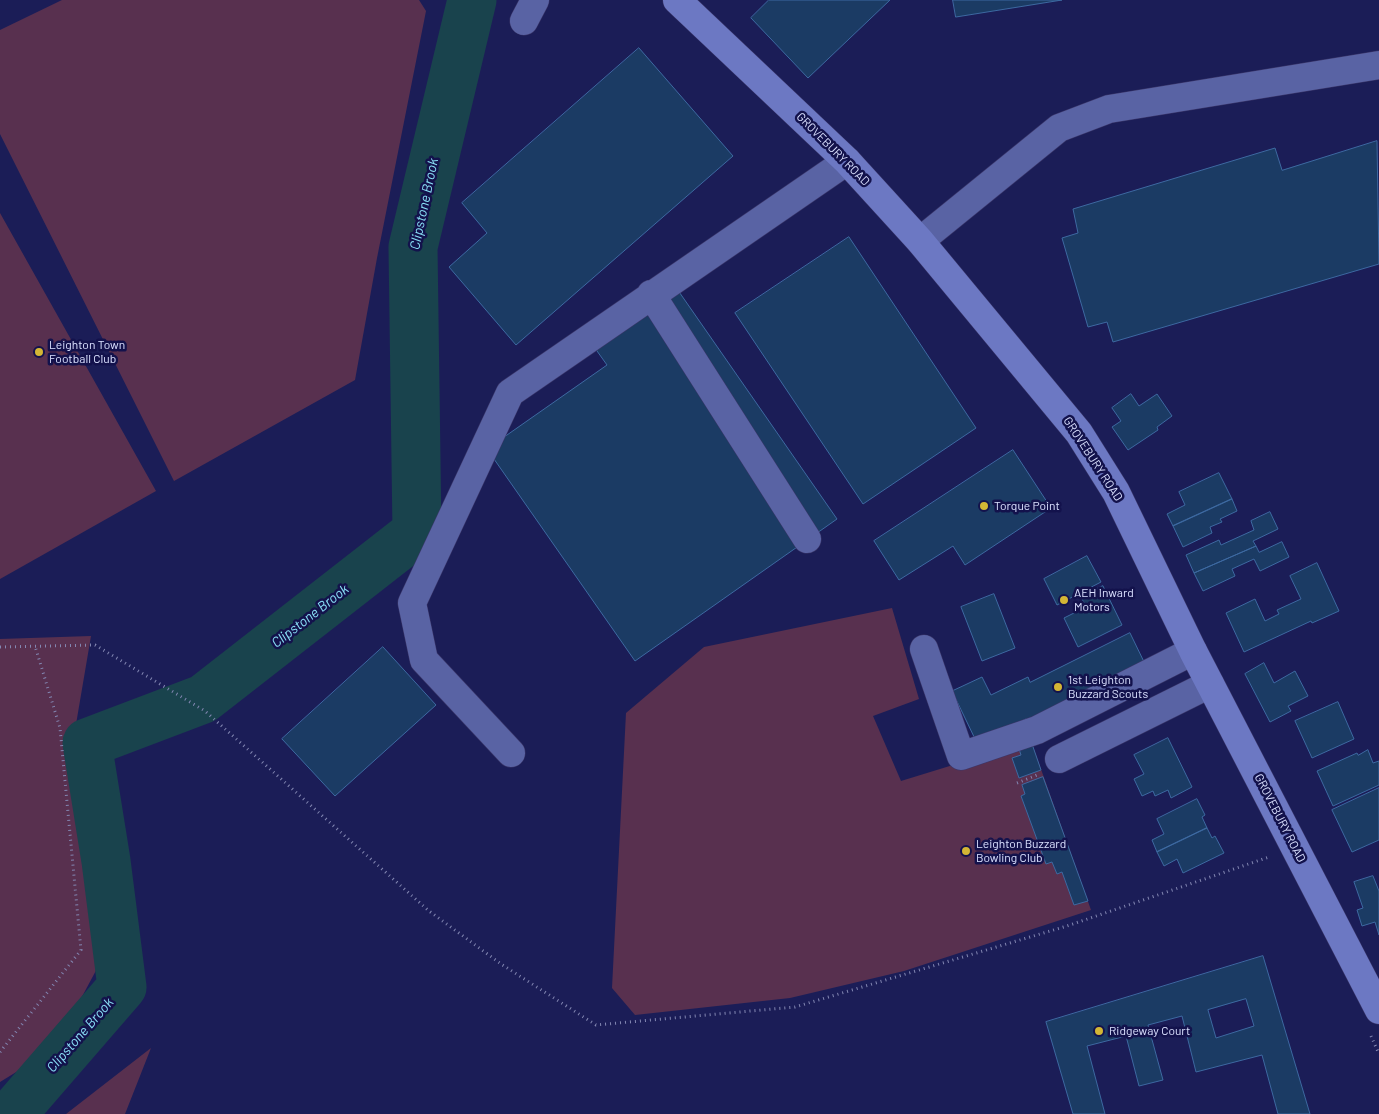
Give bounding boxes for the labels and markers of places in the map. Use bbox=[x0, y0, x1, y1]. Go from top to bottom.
place label: Leighton Town Football Club bbox=[49, 338, 125, 366]
marker: Leighton Town Football Club bbox=[33, 346, 45, 358]
place label: Torque Point bbox=[994, 499, 1060, 513]
marker: Torque Point bbox=[978, 500, 990, 512]
place label: AEH Inward Motors bbox=[1074, 586, 1134, 614]
marker: AEH Inward Motors bbox=[1058, 594, 1070, 606]
place label: 1st Leighton Buzzard Scouts bbox=[1068, 673, 1148, 701]
marker: 1st Leighton Buzzard Scouts bbox=[1052, 681, 1064, 693]
place label: Leighton Buzzard Bowling Club bbox=[976, 837, 1066, 865]
marker: Leighton Buzzard Bowling Club bbox=[960, 845, 972, 857]
place label: Ridgeway Court bbox=[1109, 1024, 1190, 1038]
marker: Ridgeway Court bbox=[1093, 1025, 1105, 1037]

